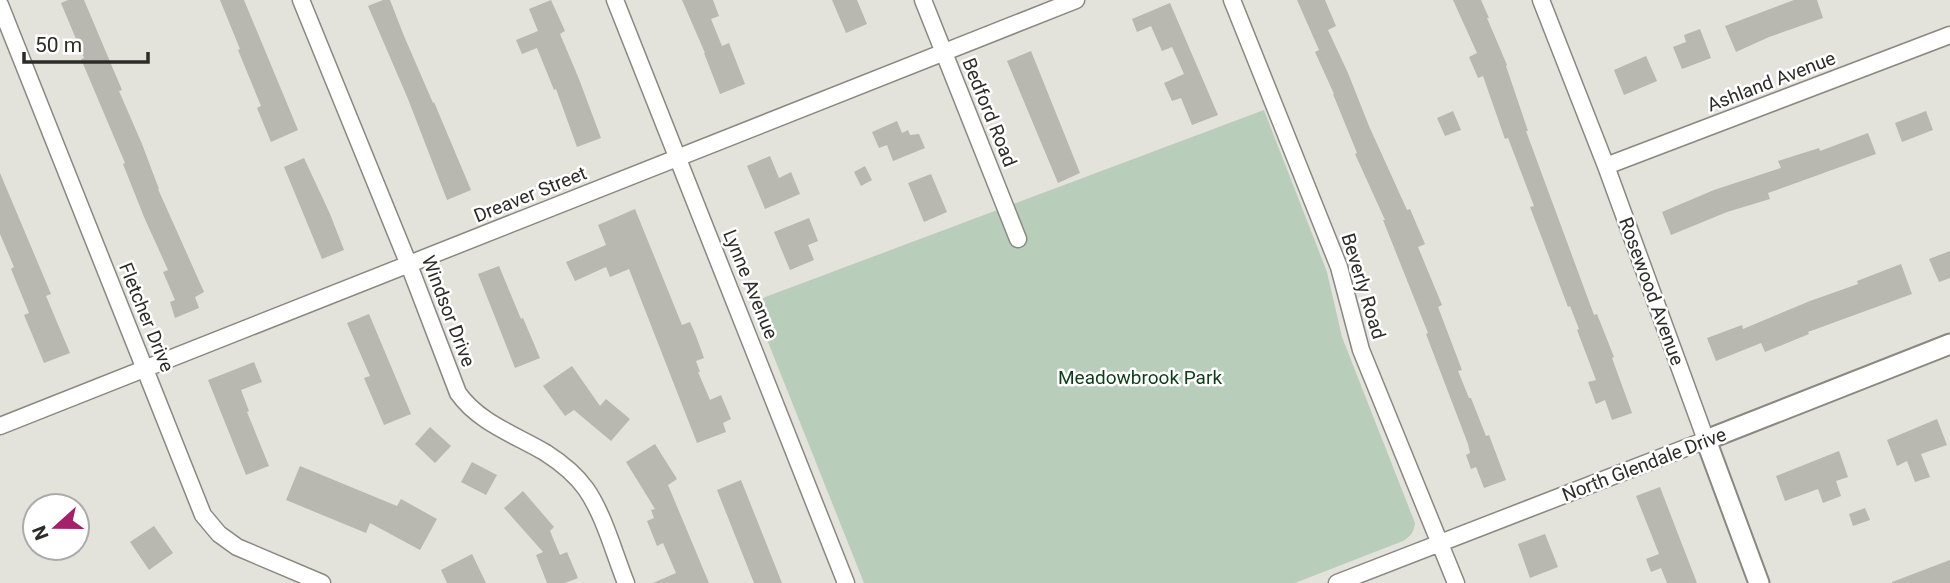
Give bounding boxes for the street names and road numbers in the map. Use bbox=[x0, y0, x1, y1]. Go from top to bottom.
street label: Ashland Avenue bbox=[1704, 46, 1839, 117]
street label: Bedford Road bbox=[957, 54, 1022, 170]
street label: Dreaver Street bbox=[471, 161, 590, 227]
street label: Rosewood Avenue bbox=[1614, 214, 1689, 368]
street label: Lynne Avenue bbox=[718, 226, 783, 342]
street label: Beverly Road bbox=[1337, 231, 1390, 342]
street label: Windsor Drive bbox=[417, 252, 480, 370]
street label: Fletcher Drive bbox=[114, 259, 179, 375]
street label: North Glendale Drive bbox=[1559, 423, 1730, 506]

